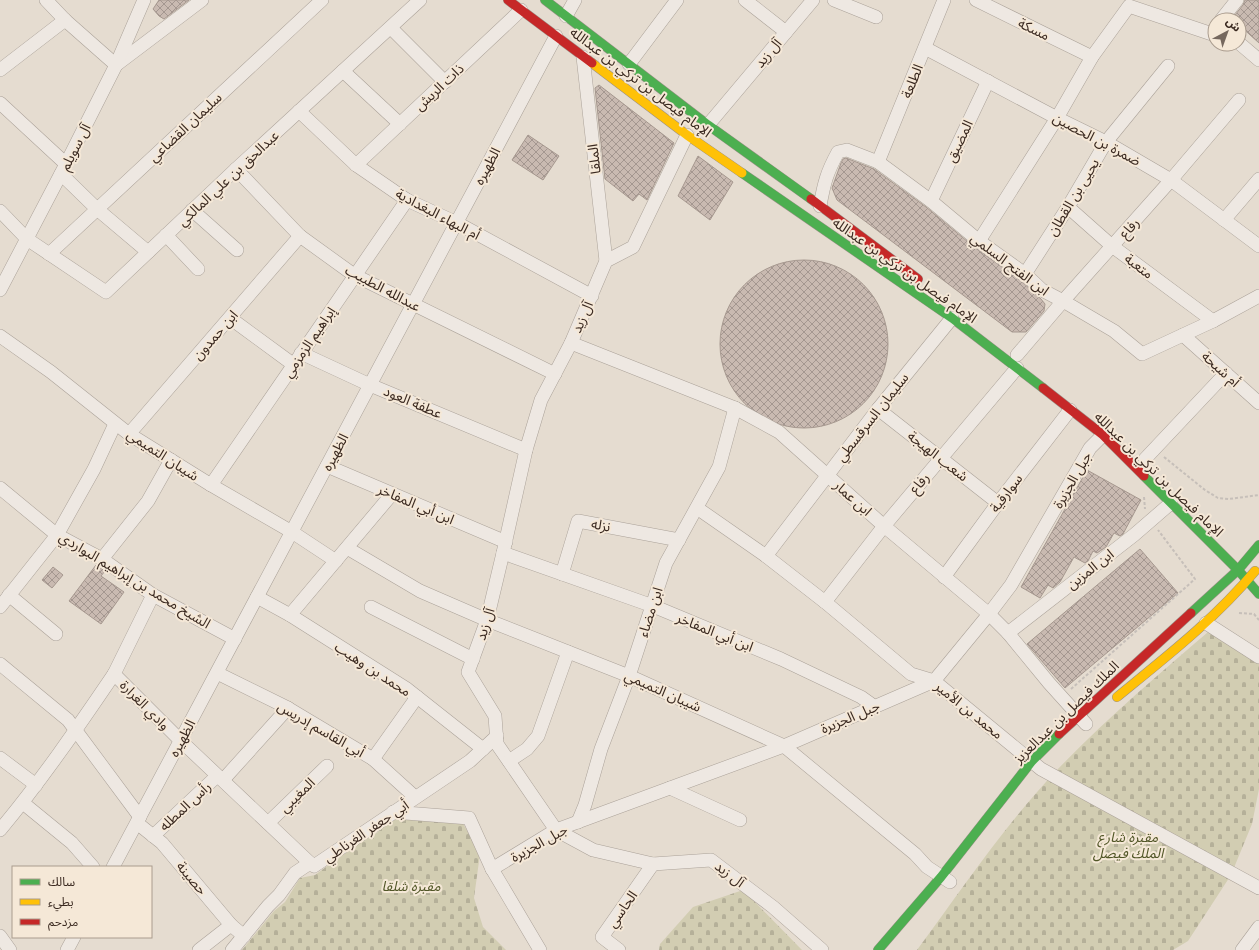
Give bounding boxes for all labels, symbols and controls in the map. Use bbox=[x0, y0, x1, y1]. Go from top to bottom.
north arrow bbox=[1207, 12, 1247, 52]
street label: مسكة bbox=[1014, 13, 1053, 46]
text: ش bbox=[1222, 13, 1244, 36]
street label: الإمام فيصل بن تركي بن عبدالله bbox=[565, 22, 716, 143]
street label: آل زيد bbox=[750, 33, 788, 73]
street label: ذات الريش bbox=[410, 59, 469, 116]
street label: الطلعة bbox=[896, 61, 929, 101]
street label: سليمان القضاعي bbox=[144, 88, 227, 167]
street label: ضمرة بن الحصين bbox=[1049, 107, 1145, 172]
street label: المضيق bbox=[940, 116, 979, 166]
street label: آل سويلم bbox=[55, 119, 97, 174]
street label: عبدالحق بن علي المالكي bbox=[173, 125, 284, 231]
street label: الملقا bbox=[582, 143, 607, 175]
street label: الظهيره bbox=[469, 144, 506, 189]
street label: يحيى بن القطان bbox=[1042, 155, 1105, 240]
street label: أم البهاء البغدادية bbox=[392, 183, 484, 246]
street label: الإمام فيصل بن تركي بن عبدالله bbox=[828, 212, 981, 329]
street label: رفاع bbox=[1114, 213, 1145, 244]
street label: ابن الفتح السلمي bbox=[966, 228, 1054, 301]
street label: متعبة bbox=[1120, 249, 1158, 284]
street label: عبدالله الطبيب bbox=[341, 260, 424, 317]
street label: آل زيد bbox=[566, 297, 599, 336]
street label: إبراهيم الزمزمي bbox=[278, 302, 342, 382]
street label: ابن حمدون bbox=[188, 306, 243, 365]
street label: أم شيحة bbox=[1197, 346, 1245, 393]
street label: سليمان السرقسطي bbox=[831, 368, 914, 467]
street label: عطفة العود bbox=[380, 381, 445, 424]
street label: الإمام فيصل بن تركي بن عبدالله bbox=[1089, 407, 1228, 542]
street label: شيبان التميمي bbox=[122, 424, 203, 487]
street label: شعب الهيجة bbox=[903, 426, 973, 487]
street label: الظهيره bbox=[317, 430, 354, 475]
street label: جبل الجزيرة bbox=[1048, 448, 1097, 513]
street label: رفاع bbox=[904, 468, 935, 499]
street label: سوارقية bbox=[985, 469, 1028, 517]
street label: ابن عمار bbox=[828, 475, 876, 521]
street label: ابن أبي المفاخر bbox=[373, 478, 457, 530]
street label: نزله bbox=[589, 513, 613, 538]
street label: الشيخ محمد بن إبراهيم البواردي bbox=[55, 527, 214, 634]
street label: ابن المزين bbox=[1062, 544, 1119, 595]
street label: ابن مضاء bbox=[633, 585, 668, 640]
street label: آل زيد bbox=[470, 604, 501, 643]
street label: ابن أبي المفاخر bbox=[672, 607, 757, 658]
street label: محمد بن وهيب bbox=[330, 637, 415, 702]
street label: الملك فيصل بن عبدالعزيز bbox=[1008, 656, 1124, 769]
street label: شيبان التميمي bbox=[621, 665, 705, 718]
street label: وادي الغرارة bbox=[115, 675, 175, 735]
street label: محمد بن الأمير bbox=[929, 676, 1007, 744]
street label: أبي القاسم إدريس bbox=[273, 696, 369, 763]
street label: جبل الجزيرة bbox=[817, 696, 883, 739]
street label: الظهيره bbox=[164, 716, 201, 761]
street label: المغيبي bbox=[275, 773, 320, 818]
street label: رأس المطله bbox=[155, 777, 216, 836]
street label: أبي جعفر الغرناطي bbox=[319, 795, 414, 868]
street label: جبل الجزيرة bbox=[507, 819, 572, 868]
park label: مقبرة شارع الملك فيصل bbox=[1093, 827, 1165, 864]
street label: آل زيد bbox=[710, 856, 750, 893]
street label: حصينة bbox=[171, 857, 212, 900]
legend bbox=[12, 866, 152, 938]
text: سالك bbox=[48, 873, 75, 892]
park label: مقبرة شلقا bbox=[381, 876, 441, 897]
street label: الحاسي bbox=[602, 886, 643, 932]
text: بطيء bbox=[48, 893, 74, 912]
text: مزدحم bbox=[48, 913, 78, 932]

